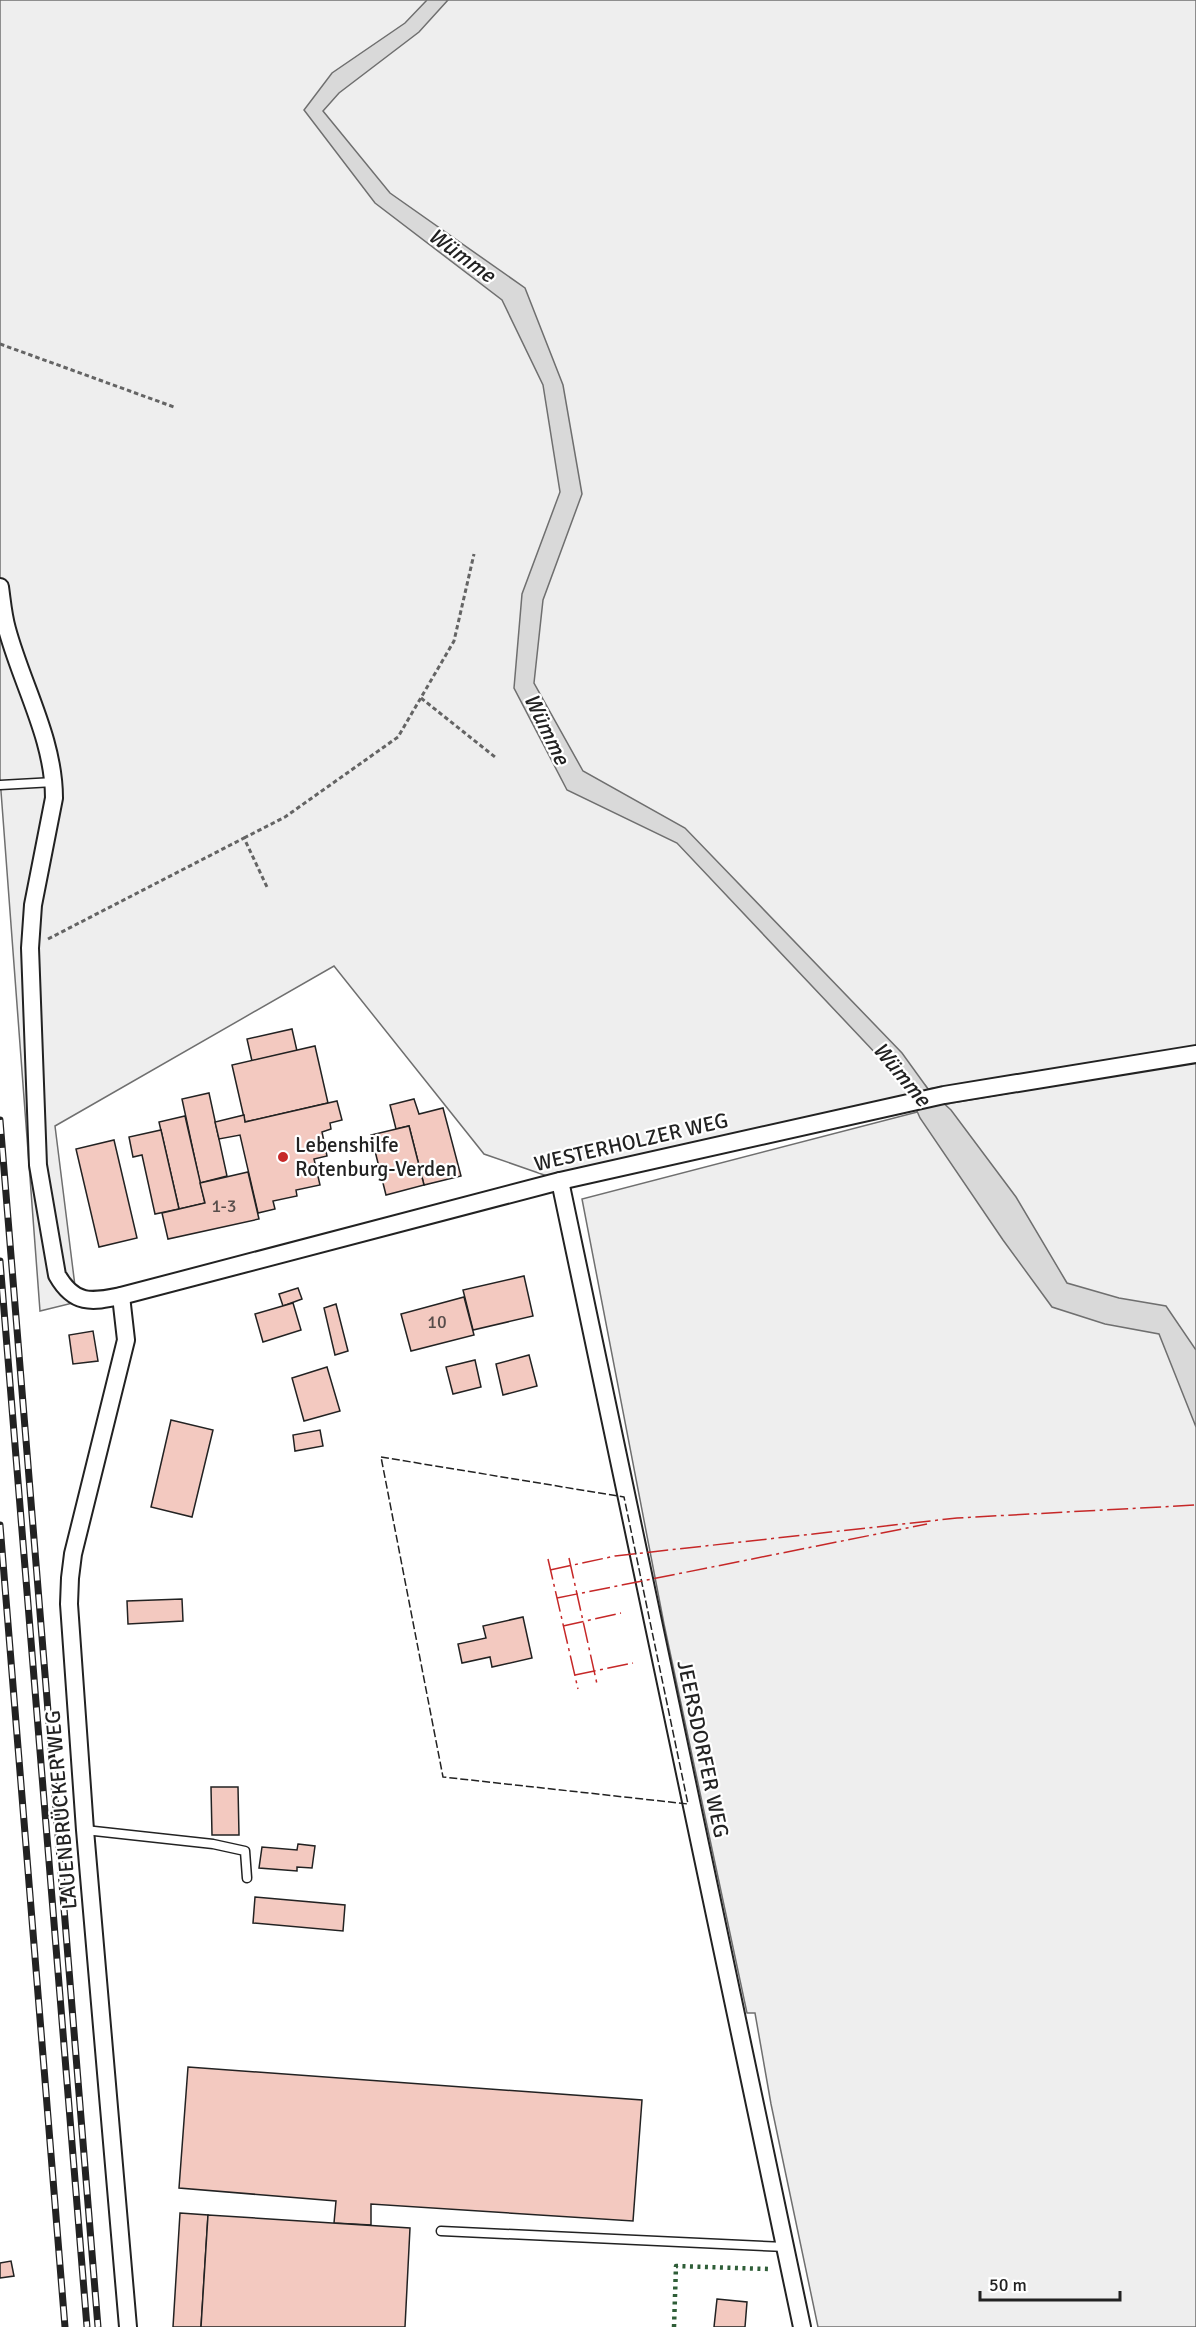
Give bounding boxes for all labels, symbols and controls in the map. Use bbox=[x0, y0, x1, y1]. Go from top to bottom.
water label: Wümme bbox=[423, 222, 501, 289]
water label: Wümme bbox=[518, 689, 576, 770]
water label: Wümme bbox=[867, 1036, 937, 1113]
street label: WESTERHOLZER WEG bbox=[531, 1107, 731, 1177]
place label: Lebenshilfe Rotenburg-Verden bbox=[295, 1132, 457, 1182]
marker: Lebenshilfe Rotenburg-Verden bbox=[276, 1150, 290, 1164]
house number: 1-3 bbox=[211, 1195, 237, 1217]
house number: 10 bbox=[427, 1311, 447, 1333]
street label: JEERSDORFER WEG bbox=[672, 1658, 734, 1840]
street label: LAUENBRÜCKER WEG bbox=[39, 1709, 83, 1911]
scale bar bbox=[980, 2264, 1120, 2302]
text: 50 m bbox=[989, 2274, 1027, 2296]

